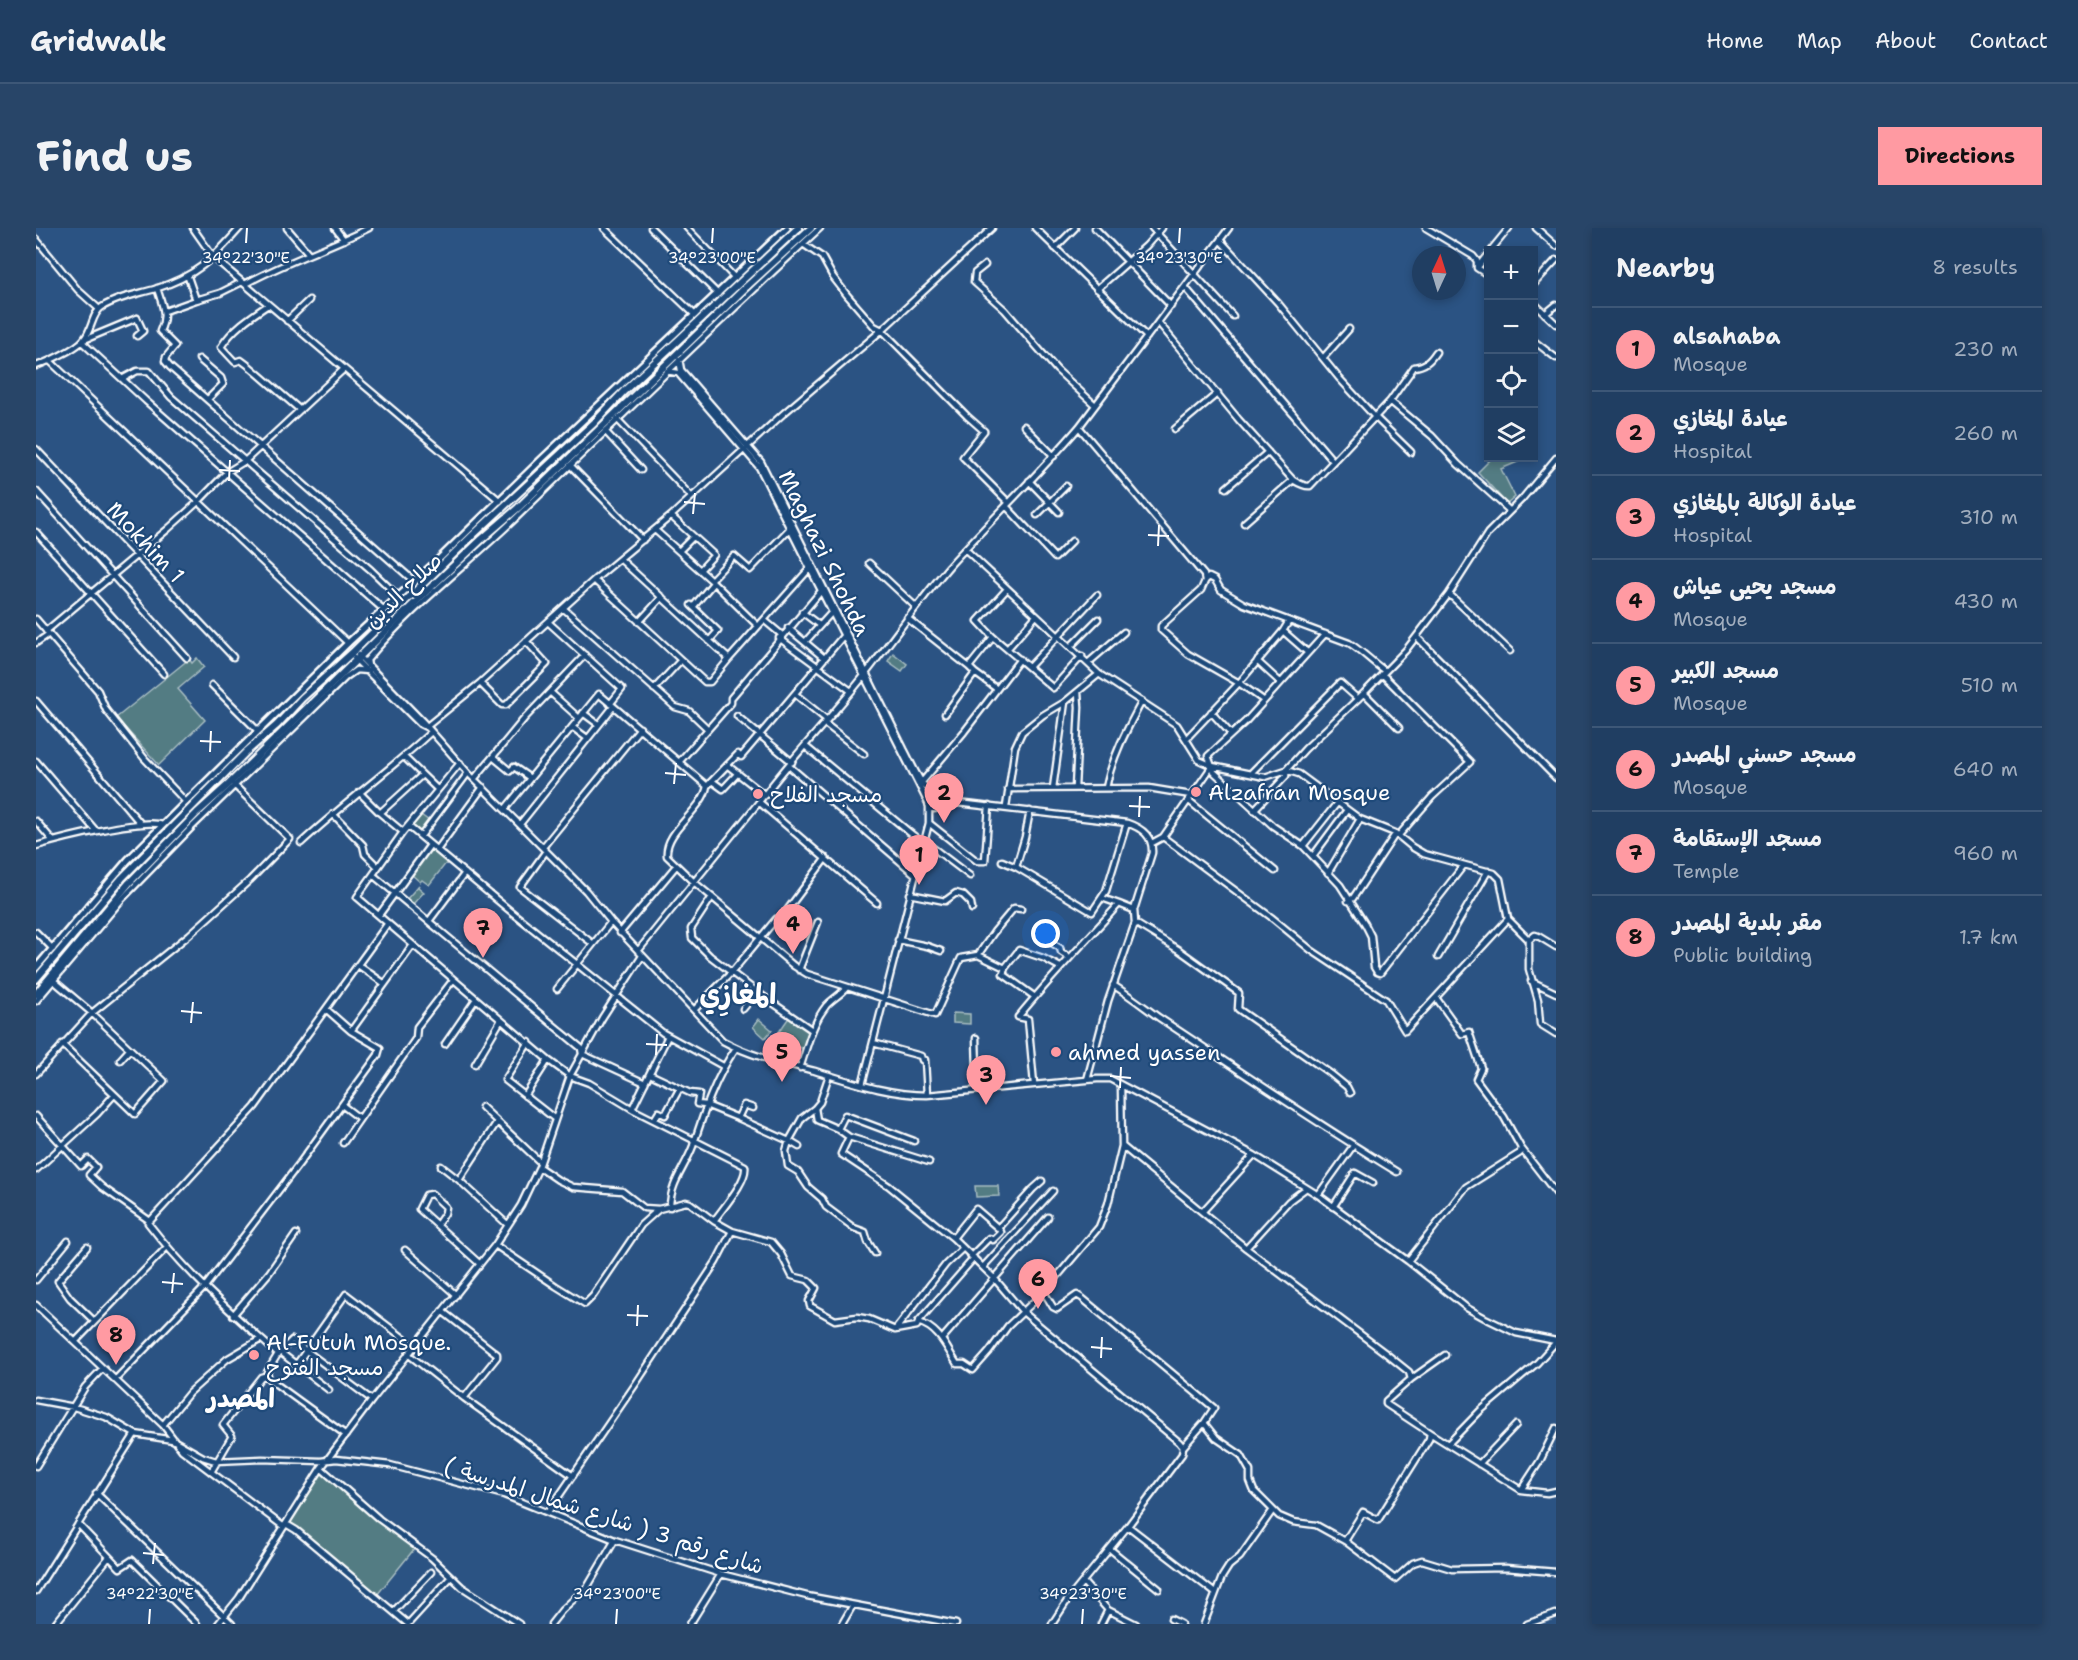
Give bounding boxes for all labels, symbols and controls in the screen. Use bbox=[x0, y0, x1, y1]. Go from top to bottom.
text: Gridwalk bbox=[30, 22, 167, 60]
text: Home bbox=[1706, 27, 1764, 55]
text: Map bbox=[1797, 27, 1842, 55]
text: About bbox=[1875, 27, 1936, 55]
text: Contact bbox=[1969, 27, 2048, 55]
button: Directions bbox=[1878, 127, 2042, 185]
text: Find us bbox=[36, 128, 193, 184]
north arrow bbox=[1412, 246, 1466, 300]
map controls bbox=[1484, 246, 1538, 462]
button: + bbox=[1484, 246, 1538, 300]
text: 34°22'30"E bbox=[202, 248, 290, 268]
text: 34°23'00"E bbox=[668, 248, 756, 268]
text: 34°23'30"E bbox=[1135, 248, 1223, 268]
text: Nearby bbox=[1616, 250, 1715, 285]
text: 8 results bbox=[1932, 254, 2018, 280]
button: − bbox=[1484, 300, 1538, 354]
text: alsahaba bbox=[1673, 322, 1780, 351]
text: 1 bbox=[1631, 336, 1640, 362]
text: 230 m bbox=[1953, 336, 2018, 362]
text: Mosque bbox=[1673, 351, 1748, 377]
button: locate bbox=[1484, 354, 1538, 408]
text: عيادة المغازي bbox=[1673, 404, 1788, 433]
button: layers bbox=[1484, 408, 1538, 462]
text: 2 bbox=[1629, 420, 1643, 446]
text: 260 m bbox=[1953, 420, 2018, 446]
text: Hospital bbox=[1673, 438, 1752, 464]
street label: Maghazi Shohda bbox=[772, 465, 877, 641]
text: عيادة الوكالة بالمغازي bbox=[1673, 488, 1856, 517]
street label: Mokhim 1 bbox=[100, 495, 191, 589]
text: 3 bbox=[1629, 504, 1643, 530]
text: 310 m bbox=[1959, 504, 2018, 530]
text: Hospital bbox=[1673, 522, 1752, 548]
street label: صلاح الدين bbox=[358, 546, 449, 635]
text: مسجد يحيى عياش bbox=[1673, 572, 1836, 601]
text: 4 bbox=[1629, 588, 1643, 614]
text: 430 m bbox=[1954, 588, 2018, 614]
text: Mosque bbox=[1673, 606, 1748, 632]
text: مسجد الكبير bbox=[1673, 656, 1779, 685]
text: 5 bbox=[1629, 672, 1642, 698]
text: 510 m bbox=[1961, 672, 2018, 698]
text: Mosque bbox=[1673, 690, 1748, 716]
text: مسجد حسني المصدر bbox=[1673, 740, 1857, 769]
text: 6 bbox=[1629, 756, 1643, 782]
text: 640 m bbox=[1953, 756, 2018, 782]
pin: 2 bbox=[924, 774, 964, 823]
text: Mosque bbox=[1673, 774, 1748, 800]
place label: Alzafran Mosque bbox=[1208, 778, 1390, 807]
place label: مسجد الفلاح bbox=[770, 780, 882, 809]
marker: Alzafran Mosque bbox=[1189, 785, 1203, 799]
marker: مسجد الفلاح bbox=[751, 787, 765, 801]
text: مسجد الإستقامة bbox=[1673, 824, 1822, 853]
pin: 1 bbox=[900, 836, 938, 885]
text: 7 bbox=[1629, 840, 1643, 866]
text: 960 m bbox=[1953, 840, 2018, 866]
text: Temple bbox=[1673, 858, 1740, 884]
pin: 4 bbox=[774, 904, 813, 954]
pin: 7 bbox=[464, 908, 502, 958]
text: مقر بلدية المصدر bbox=[1673, 908, 1822, 937]
your location bbox=[1031, 919, 1060, 948]
text: 8 bbox=[1629, 924, 1643, 950]
text: 1.7 km bbox=[1959, 924, 2018, 950]
text: Public building bbox=[1673, 942, 1812, 968]
district label: المغازِي bbox=[700, 975, 776, 1016]
pin: 5 bbox=[762, 1032, 802, 1082]
place label: ahmed yassen bbox=[1068, 1038, 1221, 1067]
marker: ahmed yassen bbox=[1049, 1045, 1063, 1059]
pin: 3 bbox=[966, 1056, 1006, 1105]
pin: 6 bbox=[1018, 1260, 1058, 1309]
pin: 8 bbox=[96, 1316, 136, 1365]
place label: Al-Futuh Mosque. مسجد الفتوح bbox=[266, 1328, 451, 1382]
marker: Al-Futuh Mosque. مسجد الفتوح bbox=[247, 1348, 261, 1362]
district label: المصدر bbox=[205, 1380, 275, 1415]
street label: شارع رقم 3 ( شارع شمال المدرسة ) bbox=[440, 1450, 767, 1583]
text: 34°22'30"E bbox=[106, 1584, 194, 1604]
text: 34°23'00"E bbox=[573, 1584, 661, 1604]
text: 34°23'30"E bbox=[1039, 1584, 1127, 1604]

